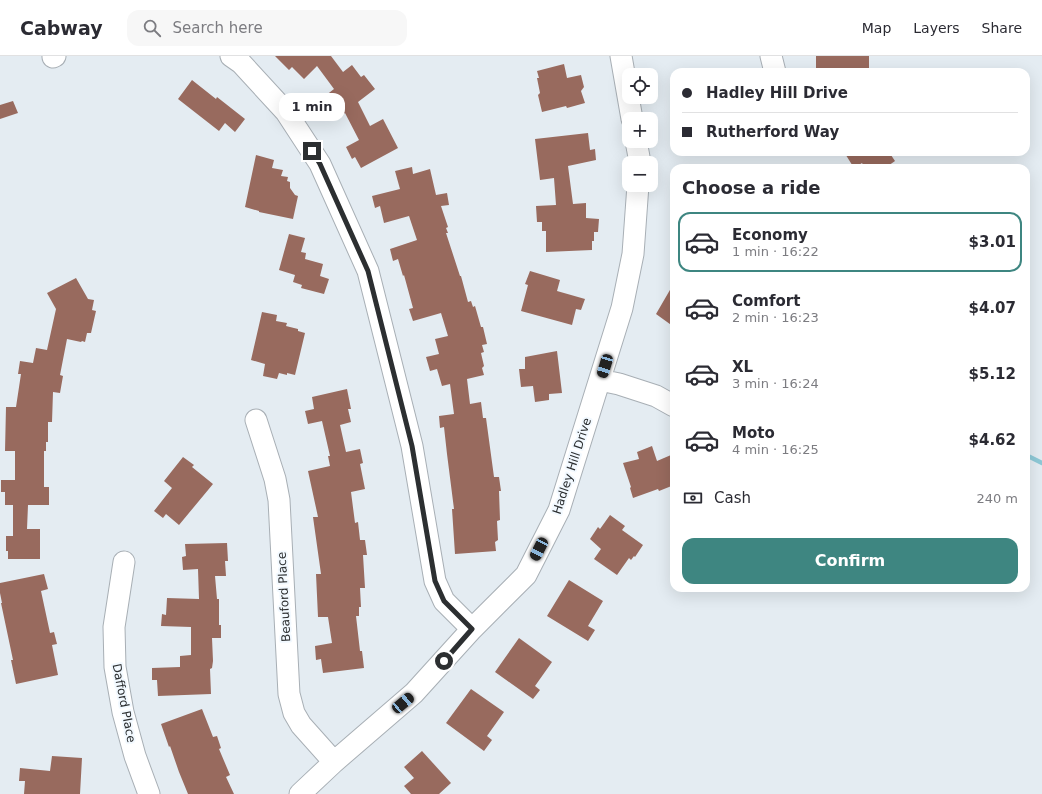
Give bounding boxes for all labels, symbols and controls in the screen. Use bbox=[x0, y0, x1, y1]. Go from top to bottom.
search box bbox=[127, 10, 407, 46]
text: Cabway bbox=[20, 17, 103, 39]
icon: search bbox=[141, 17, 163, 39]
text: Search here bbox=[173, 19, 263, 37]
text: Map bbox=[862, 20, 891, 36]
text: Layers bbox=[913, 20, 960, 36]
text: Share bbox=[982, 20, 1022, 36]
map controls bbox=[622, 68, 658, 192]
button: locate bbox=[622, 68, 658, 104]
text: Hadley Hill Drive bbox=[706, 84, 848, 102]
callout: 1 min bbox=[279, 93, 345, 121]
text: 1 min bbox=[292, 99, 332, 114]
button: + bbox=[622, 112, 658, 148]
text: Rutherford Way bbox=[706, 123, 839, 141]
route end bbox=[303, 142, 321, 160]
button: − bbox=[622, 156, 658, 192]
text: Choose a ride bbox=[682, 177, 821, 198]
icon: car bbox=[684, 224, 720, 260]
text: Economy bbox=[732, 226, 808, 244]
text: $3.01 bbox=[969, 233, 1016, 251]
text: 1 min · 16:22 bbox=[732, 244, 819, 259]
icon: car bbox=[684, 290, 720, 326]
text: Comfort bbox=[732, 292, 800, 310]
text: $4.07 bbox=[969, 299, 1016, 317]
text: 2 min · 16:23 bbox=[732, 310, 819, 325]
car bbox=[596, 353, 614, 379]
icon: car bbox=[684, 356, 720, 392]
text: XL bbox=[732, 358, 753, 376]
text: $5.12 bbox=[969, 365, 1016, 383]
text: 3 min · 16:24 bbox=[732, 376, 819, 391]
street label: Hadley Hill Drive bbox=[550, 416, 594, 516]
icon: car bbox=[684, 422, 720, 458]
text: Moto bbox=[732, 424, 775, 442]
text: $4.62 bbox=[969, 431, 1016, 449]
text: 4 min · 16:25 bbox=[732, 442, 819, 457]
icon: cash bbox=[682, 487, 704, 509]
text: Cash bbox=[714, 489, 751, 507]
text: 240 m bbox=[976, 491, 1018, 506]
car bbox=[528, 536, 550, 562]
button: Confirm bbox=[682, 538, 1018, 584]
street label: Beauford Place bbox=[275, 552, 293, 642]
route start bbox=[435, 652, 453, 670]
street label: Dafford Place bbox=[109, 662, 139, 744]
car bbox=[390, 691, 416, 715]

